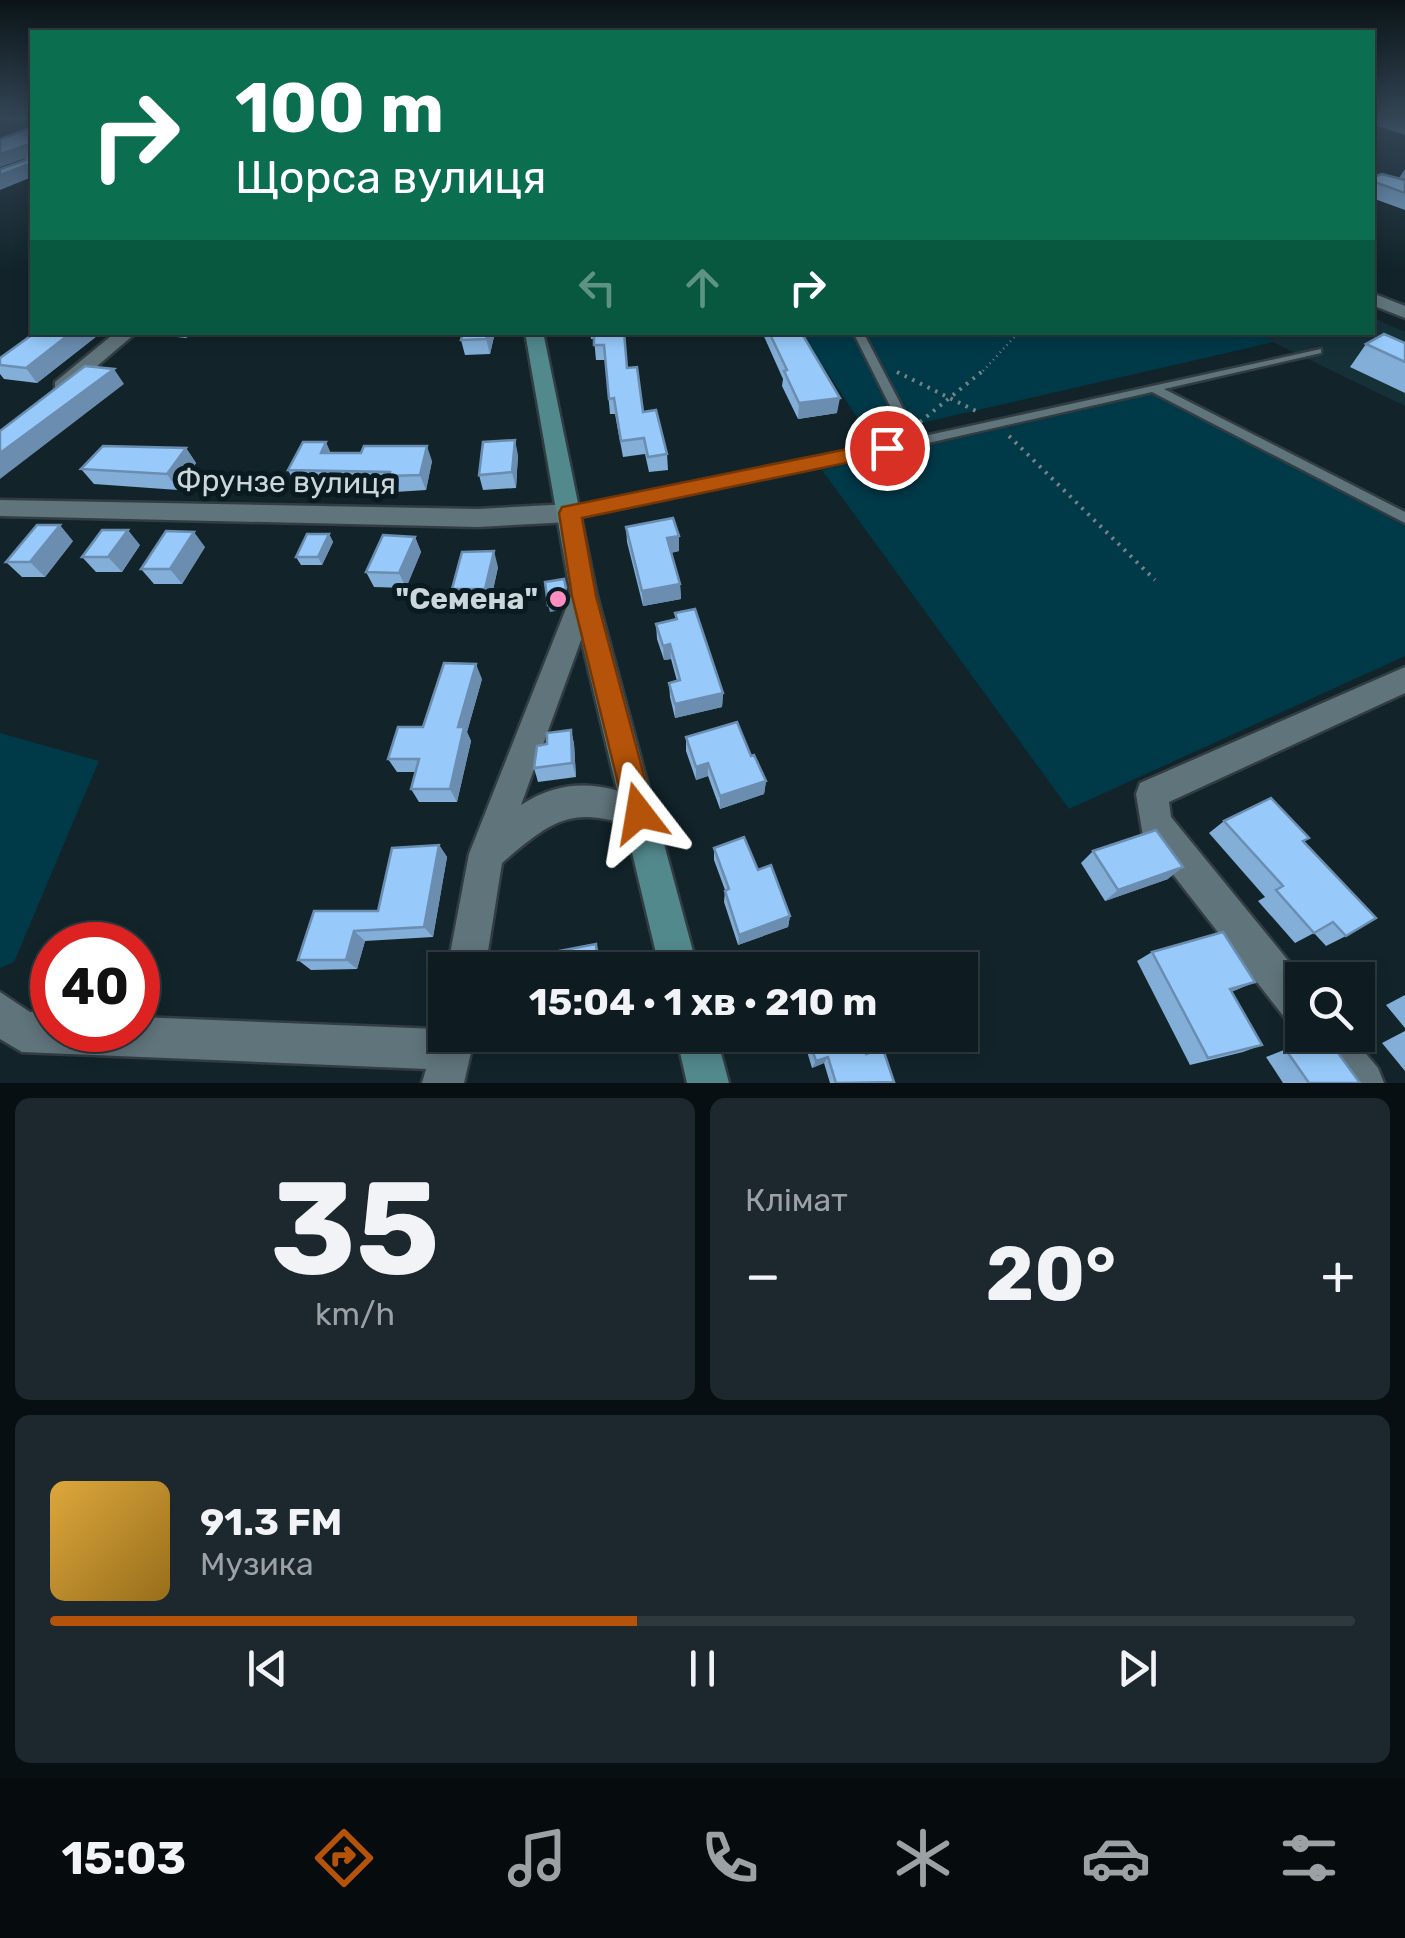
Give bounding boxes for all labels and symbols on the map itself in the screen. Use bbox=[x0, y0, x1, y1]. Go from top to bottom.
pin bbox=[845, 406, 930, 491]
street label: Фрунзе вулиця bbox=[176, 462, 396, 502]
place label: "Семена" bbox=[396, 581, 538, 617]
marker: "Семена" bbox=[547, 588, 569, 610]
position arrow bbox=[587, 761, 691, 865]
speed limit sign: 40 bbox=[30, 922, 160, 1052]

